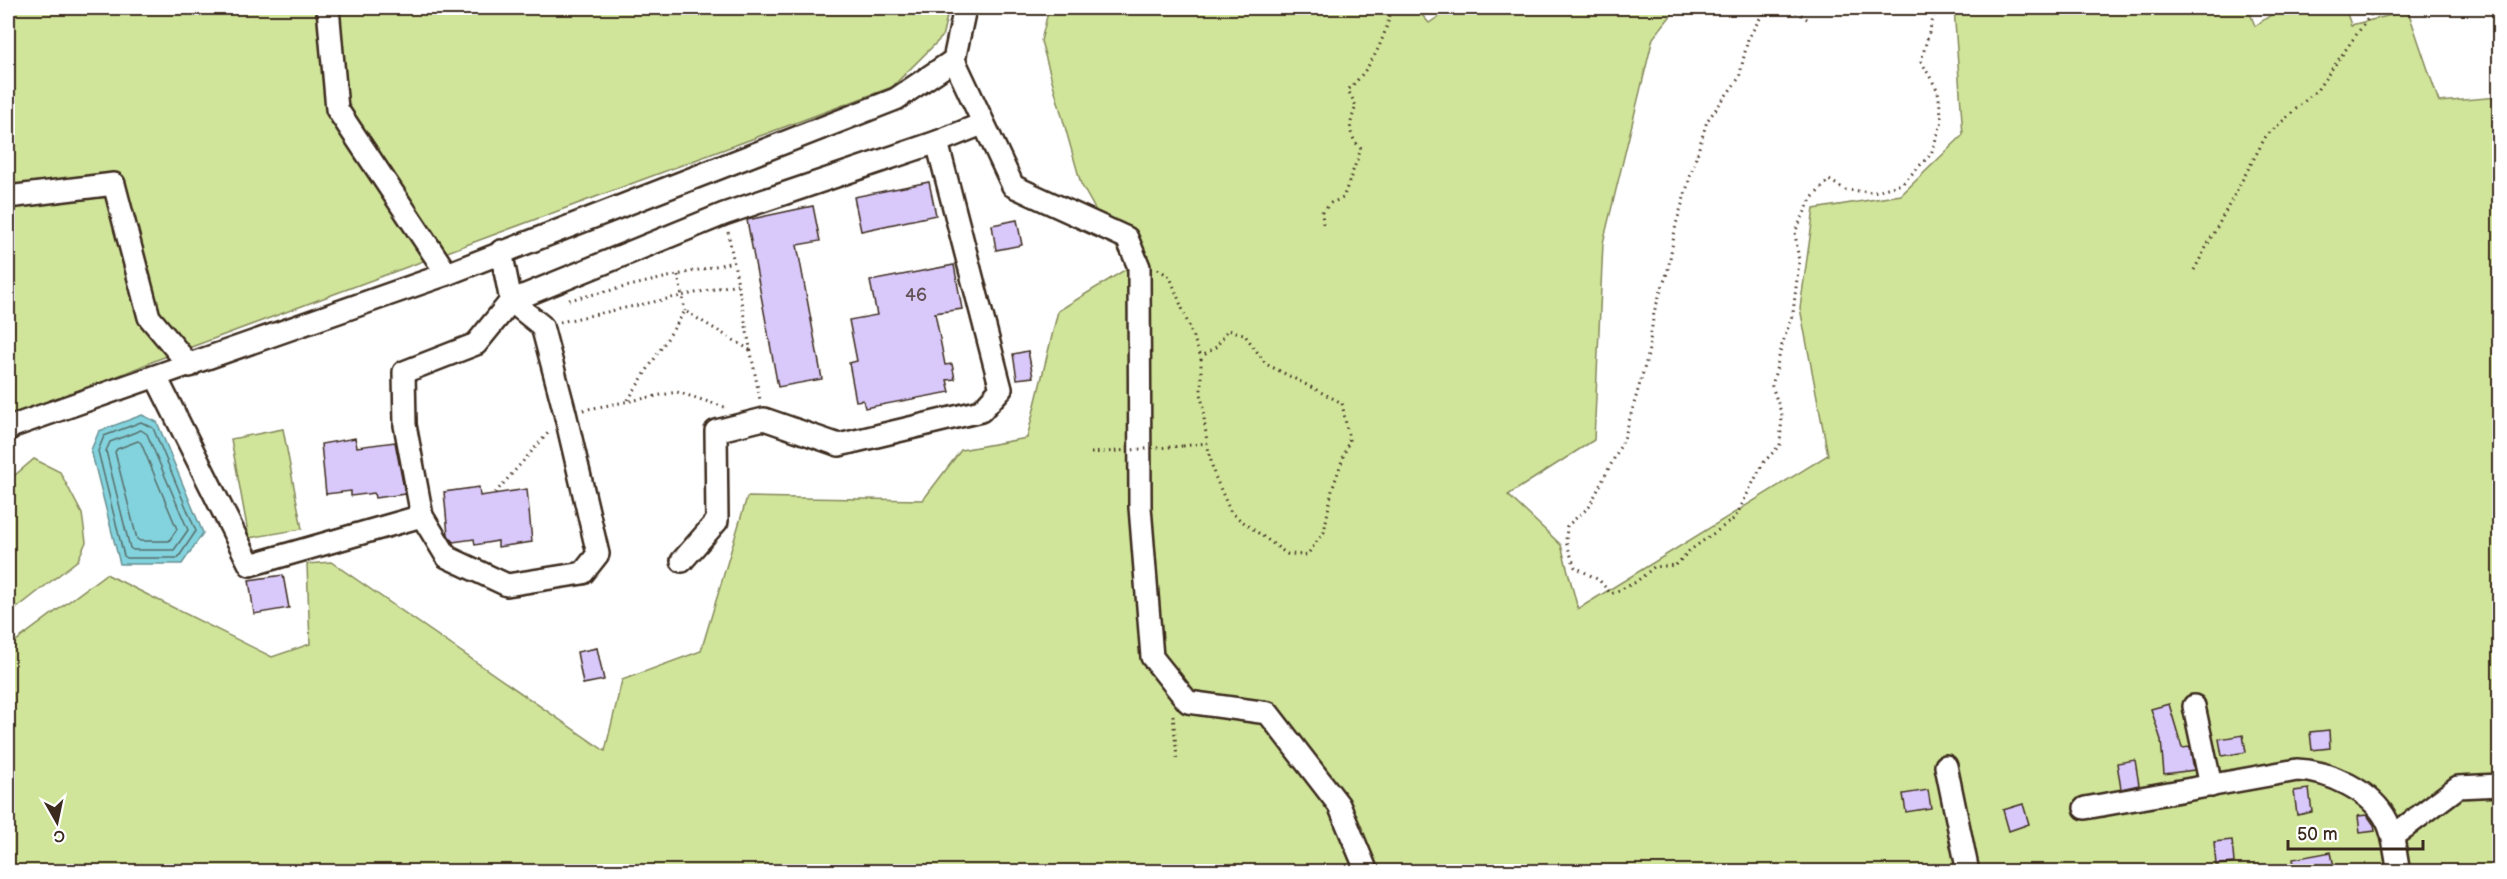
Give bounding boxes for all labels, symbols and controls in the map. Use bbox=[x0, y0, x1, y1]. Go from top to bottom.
house number: 46 bbox=[905, 285, 927, 306]
north arrow bbox=[27, 792, 87, 852]
scale bar bbox=[2288, 813, 2423, 851]
text: 50 m bbox=[2297, 824, 2338, 845]
text: С bbox=[52, 825, 66, 846]

